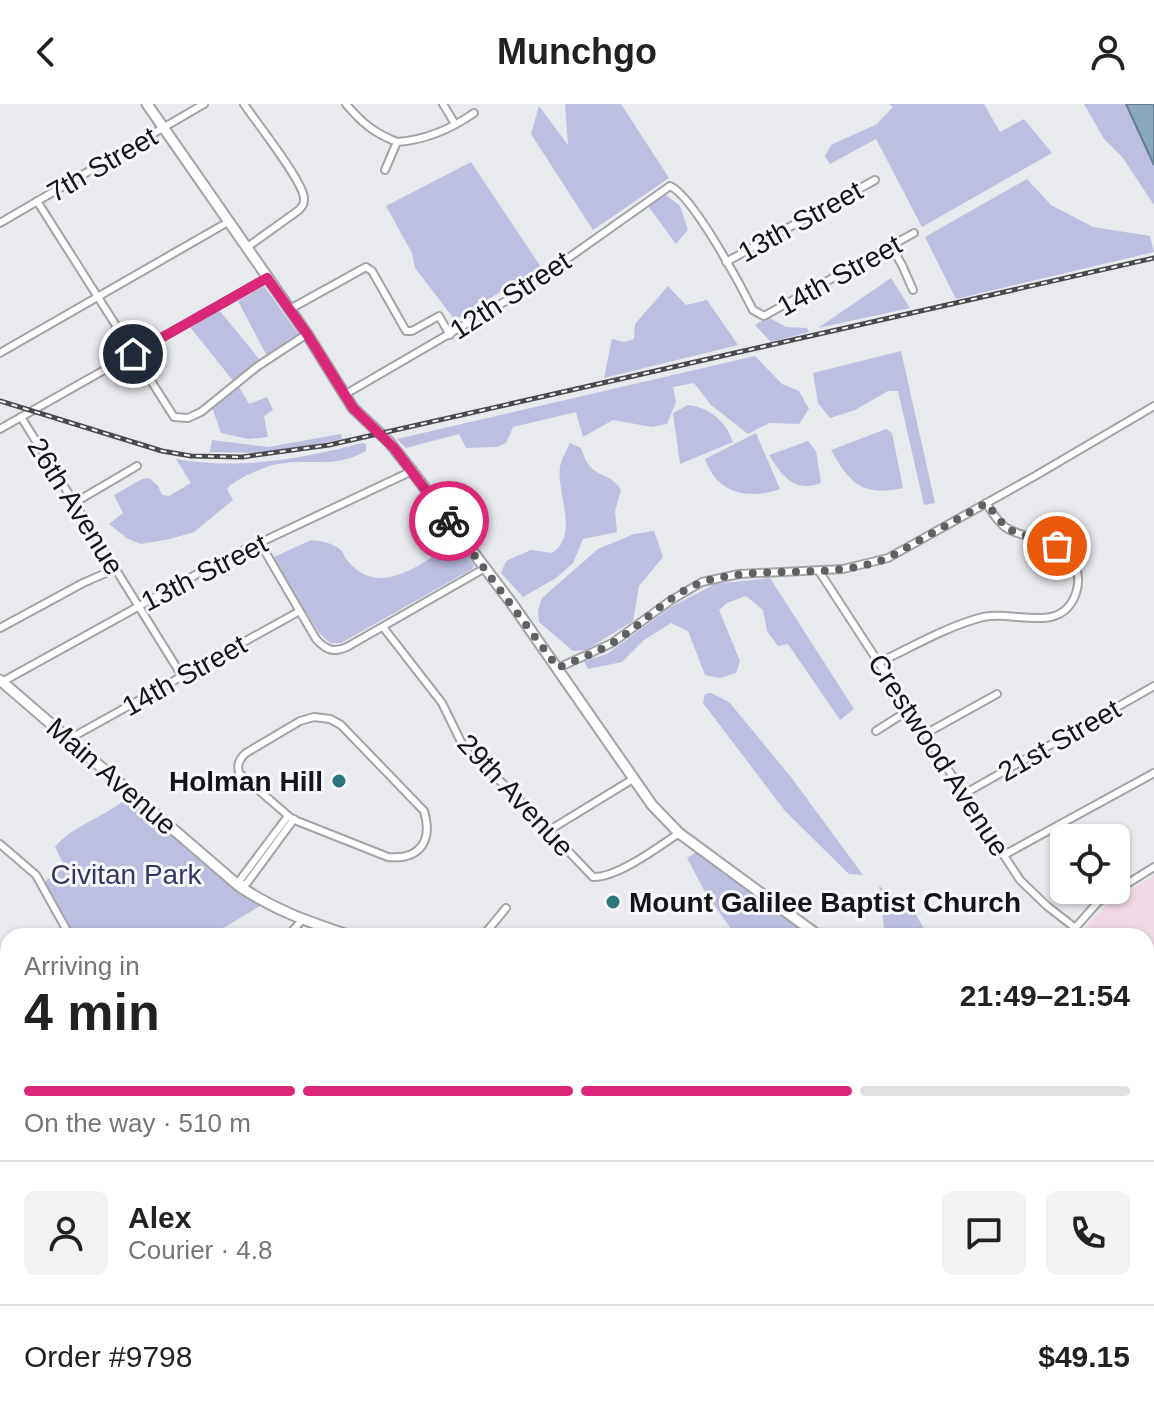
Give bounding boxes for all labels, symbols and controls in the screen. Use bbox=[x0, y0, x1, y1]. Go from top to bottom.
icon: back bbox=[24, 30, 68, 74]
icon: person bbox=[1086, 30, 1130, 74]
text: Munchgo bbox=[497, 31, 657, 72]
street label: 7th Street bbox=[42, 121, 163, 208]
street label: 13th Street bbox=[733, 175, 868, 268]
street label: 14th Street bbox=[772, 229, 907, 322]
street label: 12th Street bbox=[444, 245, 576, 346]
pin bbox=[99, 320, 167, 388]
icon: home bbox=[111, 332, 155, 376]
street label: 26th Avenue bbox=[21, 432, 130, 580]
courier bbox=[409, 481, 489, 561]
icon: bike bbox=[427, 499, 471, 543]
pin bbox=[1023, 512, 1091, 580]
icon: bag bbox=[1035, 524, 1079, 568]
street label: 13th Street bbox=[136, 527, 272, 617]
street label: 14th Street bbox=[117, 629, 252, 722]
street label: Crestwood Avenue bbox=[862, 648, 1015, 862]
street label: 21st Street bbox=[993, 693, 1126, 788]
street label: Main Avenue bbox=[41, 712, 183, 841]
street label: 29th Avenue bbox=[451, 728, 580, 863]
place label: Holman Hill bbox=[169, 766, 323, 797]
marker: Holman Hill bbox=[330, 772, 348, 790]
map controls bbox=[1050, 824, 1130, 904]
button: locate bbox=[1050, 824, 1130, 904]
park label: Civitan Park bbox=[51, 859, 202, 890]
place label: Mount Galilee Baptist Church bbox=[629, 887, 1021, 918]
marker: Mount Galilee Baptist Church bbox=[604, 893, 622, 911]
text: Arriving in bbox=[24, 951, 140, 981]
text: 21:49–21:54 bbox=[960, 979, 1130, 1012]
text: 4 min bbox=[24, 983, 160, 1041]
text: On the way · 510 m bbox=[24, 1108, 251, 1138]
button: person bbox=[24, 1191, 108, 1275]
button: chat bbox=[942, 1191, 1026, 1275]
button: phone bbox=[1046, 1191, 1130, 1275]
text: Alex bbox=[128, 1201, 191, 1234]
text: Courier · 4.8 bbox=[128, 1235, 273, 1265]
text: Order #9798 bbox=[24, 1340, 192, 1373]
text: $49.15 bbox=[1038, 1340, 1130, 1373]

